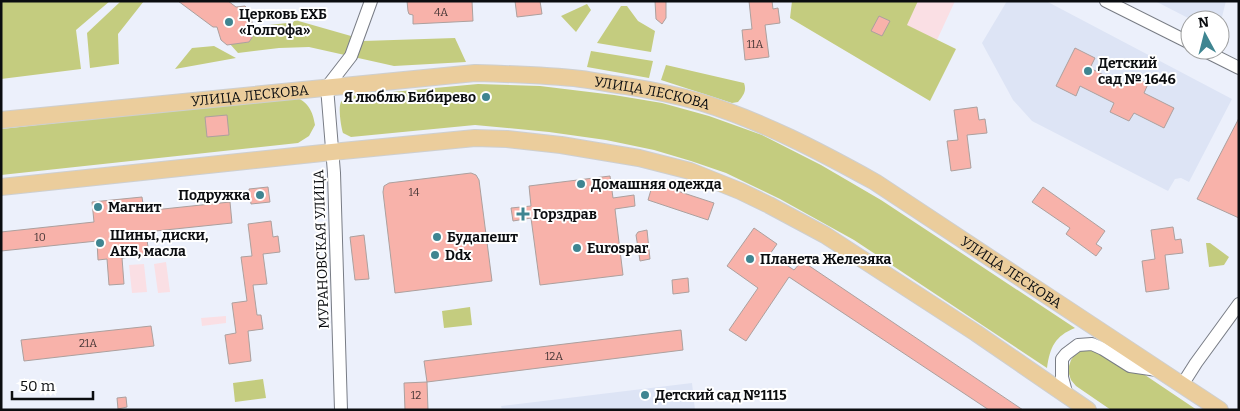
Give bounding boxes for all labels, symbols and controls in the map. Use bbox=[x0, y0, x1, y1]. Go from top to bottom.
place label: Церковь ЕХБ «Голгофа» bbox=[239, 6, 327, 39]
house number: 4А bbox=[434, 6, 448, 19]
north arrow bbox=[1180, 10, 1230, 60]
text: N bbox=[1197, 13, 1210, 32]
marker: Церковь ЕХБ «Голгофа» bbox=[223, 16, 235, 28]
house number: 11А bbox=[747, 38, 764, 51]
place label: Детский сад № 1646 bbox=[1098, 55, 1176, 88]
marker: Детский сад № 1646 bbox=[1082, 65, 1094, 77]
street label: УЛИЦА ЛЕСКОВА bbox=[593, 73, 712, 114]
street label: УЛИЦА ЛЕСКОВА bbox=[190, 82, 310, 110]
place label: Я люблю Бибирево bbox=[344, 89, 476, 106]
marker: Я люблю Бибирево bbox=[480, 91, 492, 103]
street label: МУРАНОВСКАЯ УЛИЦА bbox=[310, 169, 333, 329]
place label: Домашняя одежда bbox=[591, 176, 722, 193]
marker: Домашняя одежда bbox=[575, 178, 587, 190]
house number: 14 bbox=[409, 186, 420, 199]
place label: Подружка bbox=[178, 187, 250, 204]
marker: Подружка bbox=[254, 189, 266, 201]
place label: Магнит bbox=[108, 199, 162, 216]
marker: Магнит bbox=[92, 201, 104, 213]
place label: Горздрав bbox=[533, 206, 597, 223]
marker: Горздрав bbox=[517, 208, 529, 220]
place label: Шины, диски, АКБ, масла bbox=[110, 227, 208, 260]
place label: Будапешт bbox=[447, 229, 518, 246]
house number: 10 bbox=[34, 231, 46, 244]
marker: Будапешт bbox=[431, 231, 443, 243]
street label: УЛИЦА ЛЕСКОВА bbox=[957, 233, 1065, 312]
marker: Шины, диски, АКБ, масла bbox=[94, 237, 106, 249]
place label: Eurospar bbox=[587, 240, 649, 257]
marker: Eurospar bbox=[571, 242, 583, 254]
place label: Ddx bbox=[445, 247, 471, 264]
marker: Ddx bbox=[429, 249, 441, 261]
place label: Планета Железяка bbox=[760, 251, 892, 268]
marker: Планета Железяка bbox=[744, 253, 756, 265]
house number: 21А bbox=[79, 337, 97, 350]
house number: 12А bbox=[545, 350, 563, 363]
scale bar bbox=[12, 368, 94, 400]
text: 50 m bbox=[20, 377, 56, 395]
place label: Детский сад №1115 bbox=[655, 387, 787, 404]
house number: 12 bbox=[411, 389, 421, 402]
marker: Детский сад №1115 bbox=[639, 389, 651, 401]

